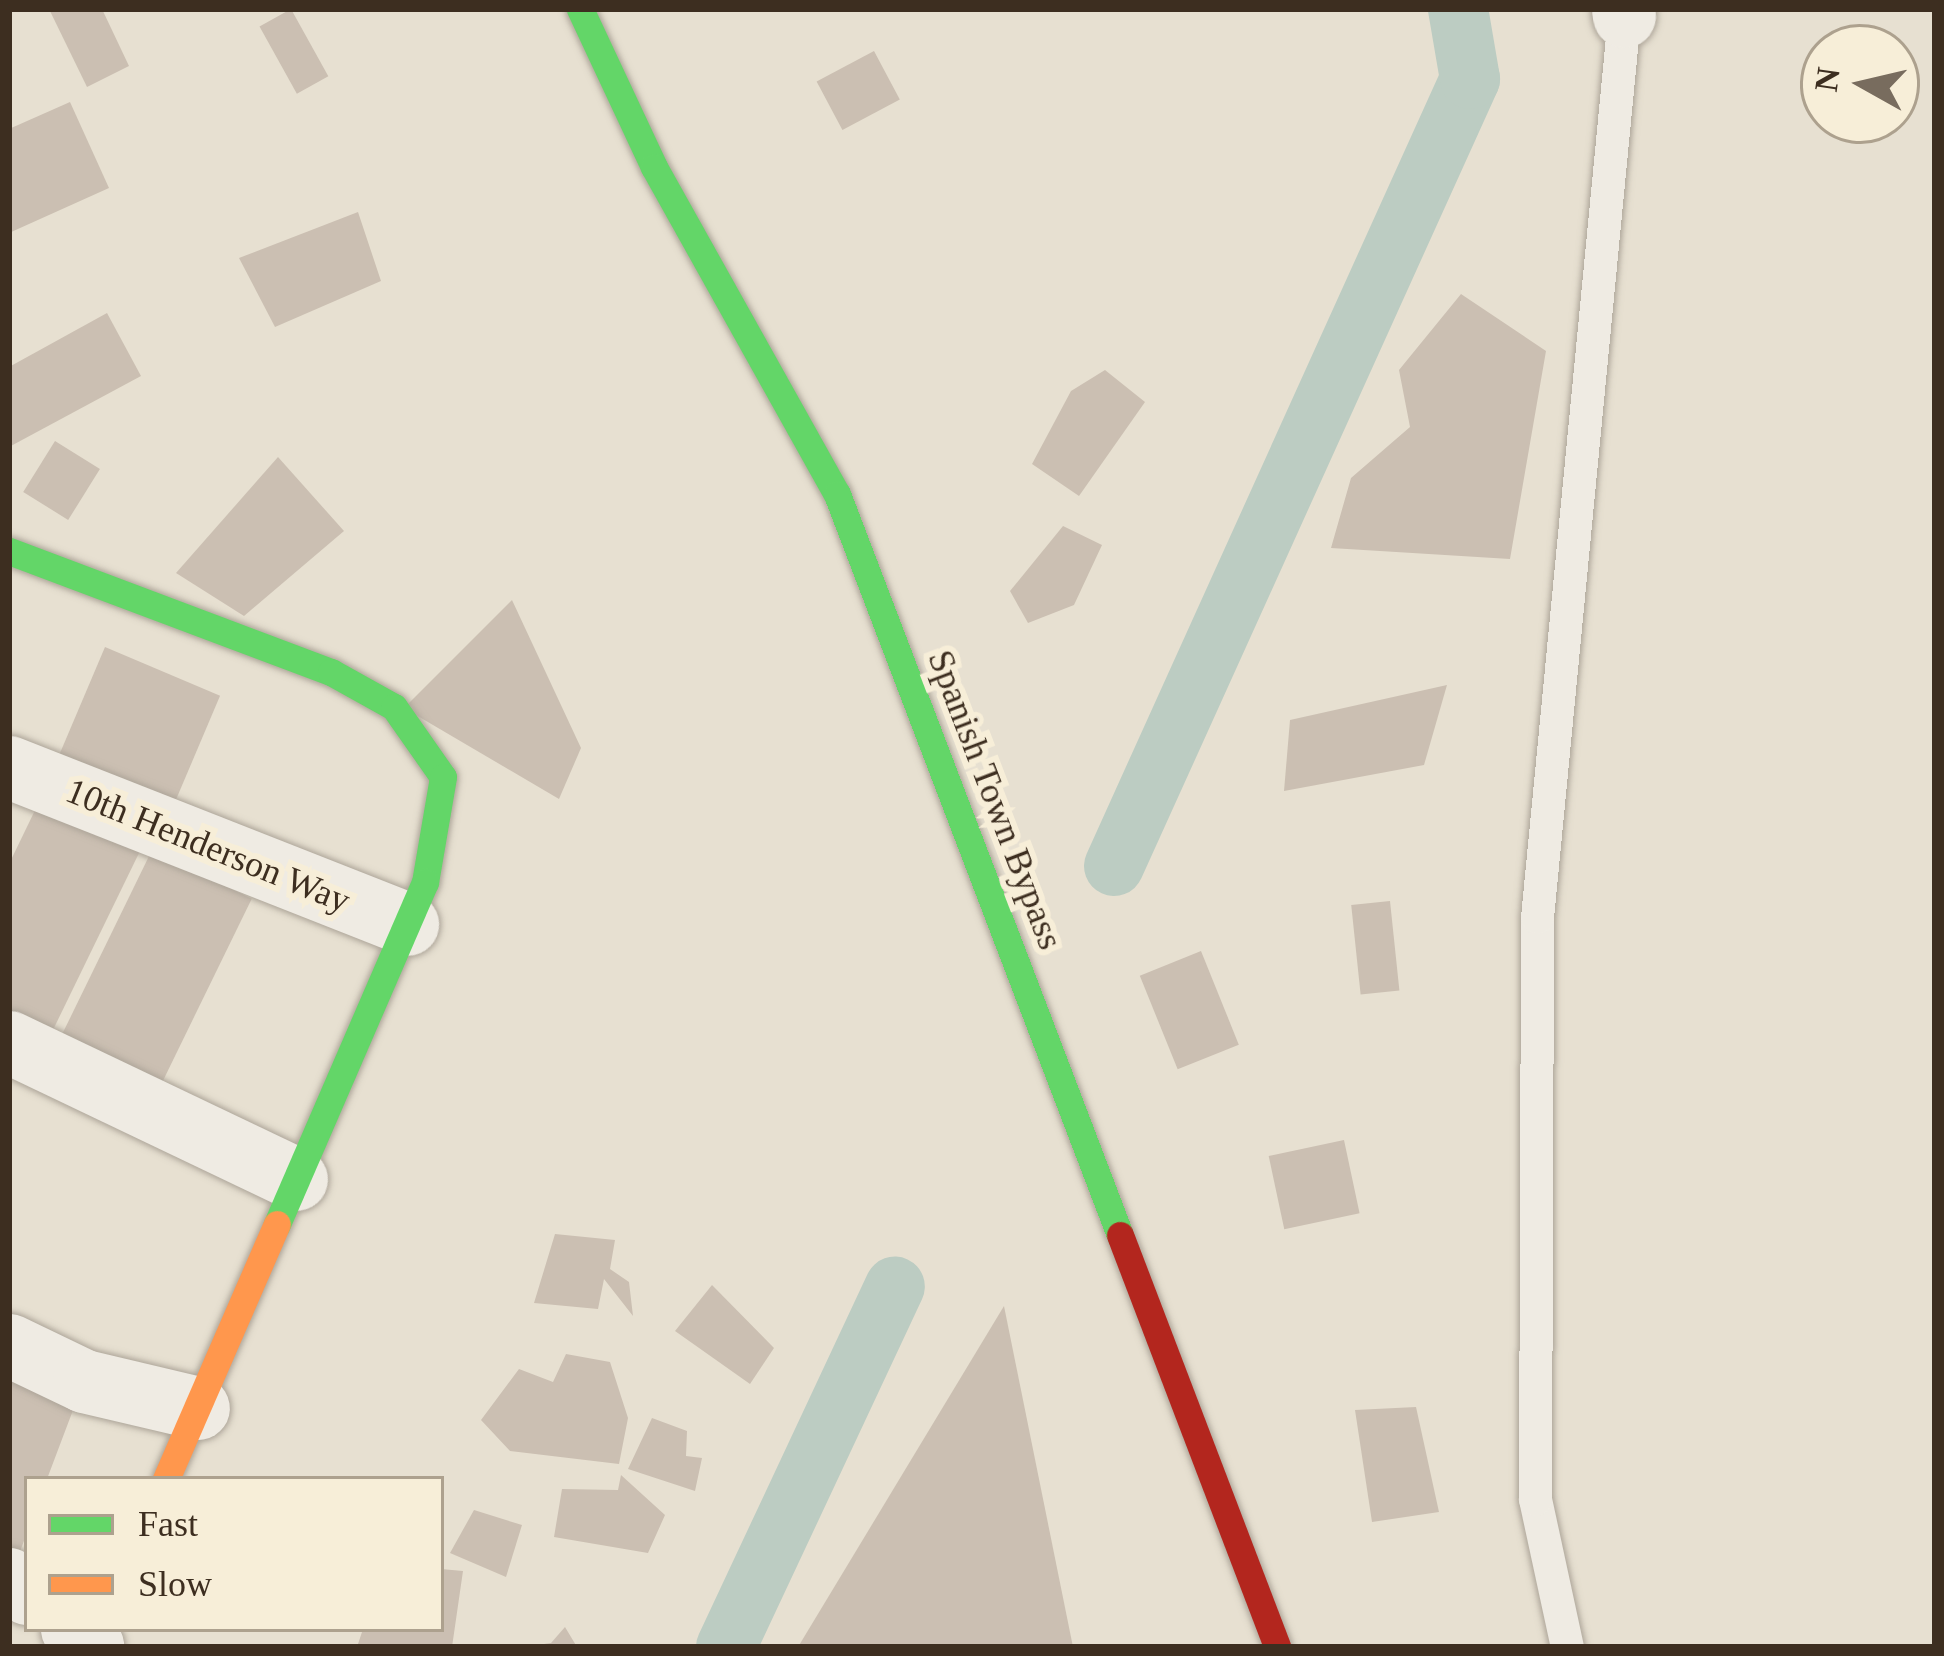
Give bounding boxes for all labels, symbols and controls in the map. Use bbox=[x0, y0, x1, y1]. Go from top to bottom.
north arrow bbox=[1800, 24, 1920, 144]
text: N bbox=[1808, 65, 1847, 94]
street label: Spanish Town Bypass bbox=[918, 644, 1072, 956]
street label: 10th Henderson Way bbox=[59, 769, 357, 923]
legend bbox=[24, 1476, 444, 1632]
text: Fast bbox=[138, 1504, 198, 1544]
text: Slow bbox=[138, 1564, 212, 1604]

